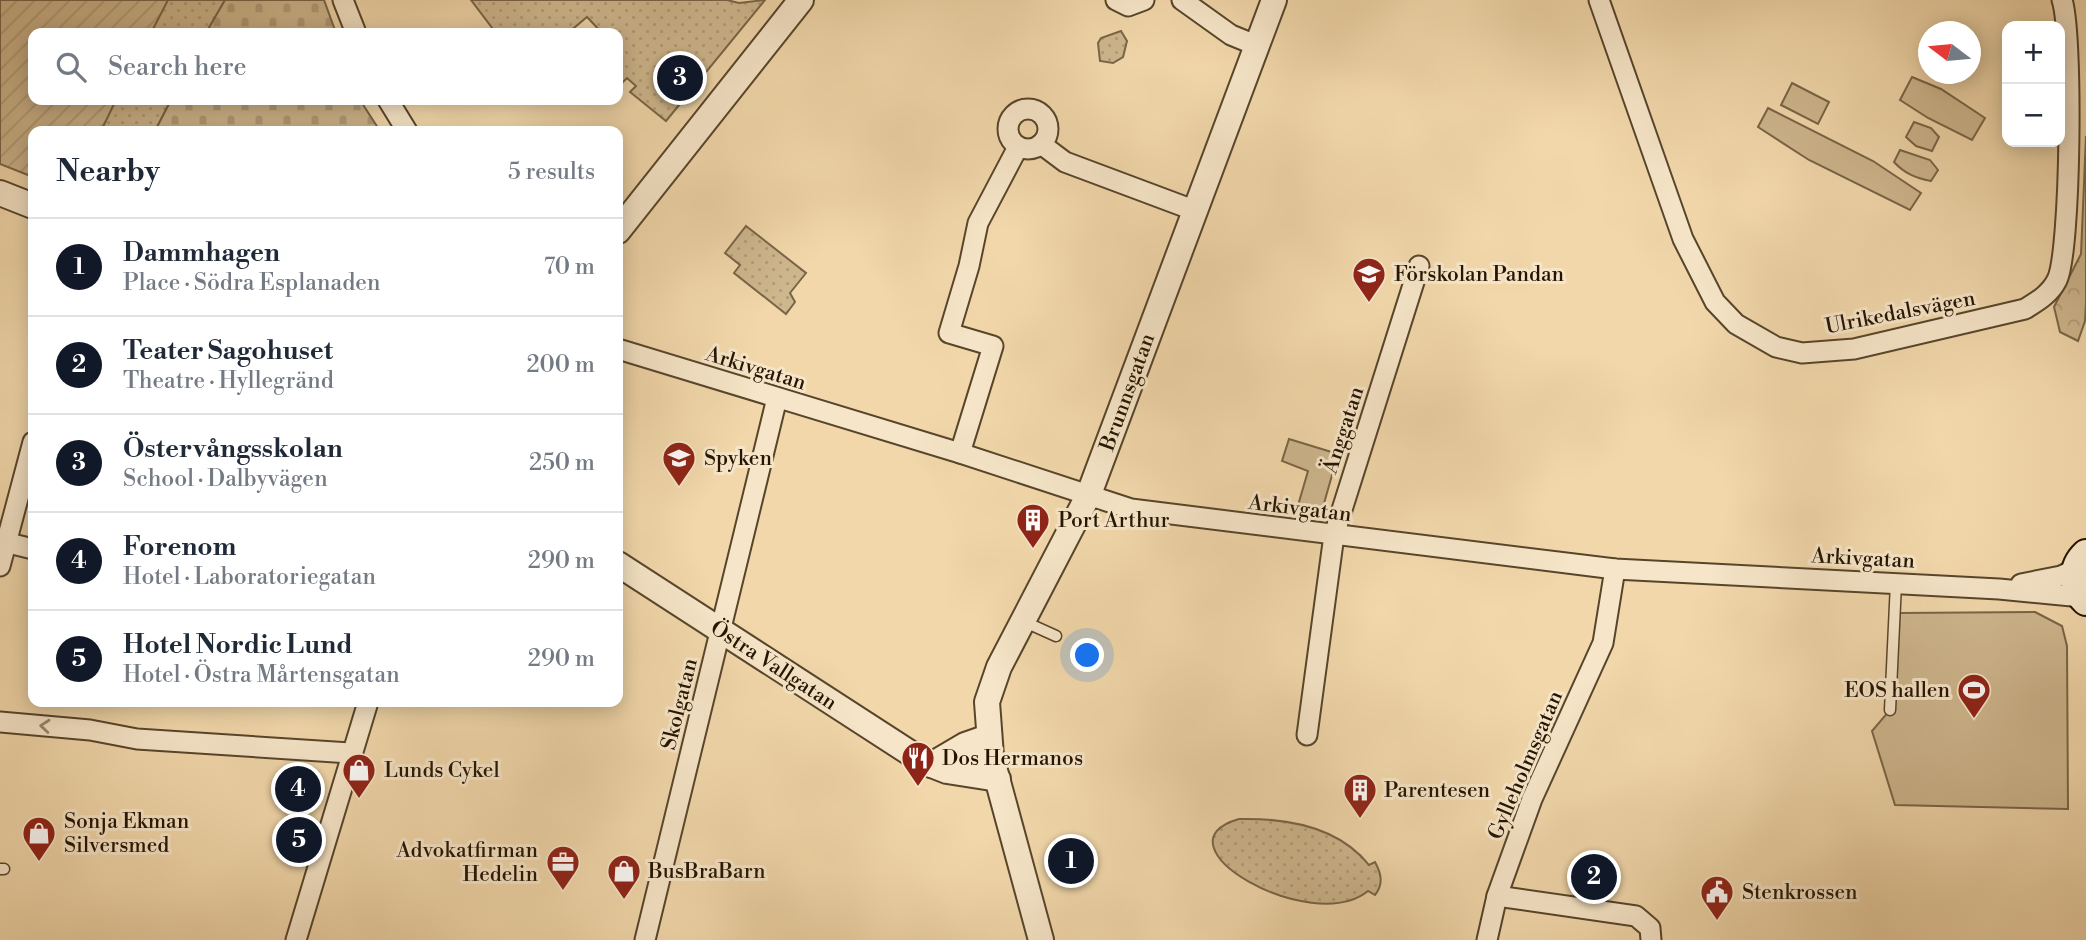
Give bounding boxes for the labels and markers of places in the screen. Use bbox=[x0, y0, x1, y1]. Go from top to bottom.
pin: 3 bbox=[657, 52, 703, 104]
school or university icon: Förskolan Pandan bbox=[1350, 255, 1388, 304]
place label: Förskolan Pandan bbox=[1394, 262, 1565, 288]
school or university icon: Spyken bbox=[660, 439, 698, 488]
place label: Spyken bbox=[704, 446, 772, 472]
building icon: Port Arthur bbox=[1014, 501, 1052, 550]
place label: Port Arthur bbox=[1058, 508, 1169, 534]
sports icon: EOS hallen bbox=[1955, 671, 1993, 720]
place label: EOS hallen bbox=[1844, 678, 1950, 704]
restaurant icon: Dos Hermanos bbox=[899, 739, 937, 788]
place label: Dos Hermanos bbox=[942, 746, 1083, 772]
shop icon: Lunds Cykel bbox=[340, 751, 378, 800]
place label: Lunds Cykel bbox=[384, 758, 500, 784]
pin: 4 bbox=[275, 763, 321, 815]
building icon: Parentesen bbox=[1341, 771, 1379, 820]
place label: Parentesen bbox=[1384, 778, 1491, 804]
place label: Sonja Ekman Silversmed bbox=[64, 809, 190, 859]
shop icon: Sonja Ekman Silversmed bbox=[20, 814, 58, 863]
pin: 5 bbox=[276, 814, 322, 866]
pin: 1 bbox=[1048, 835, 1094, 887]
place label: Advokatfirman Hedelin bbox=[395, 838, 538, 888]
office icon: Advokatfirman Hedelin bbox=[544, 843, 582, 892]
pin: 2 bbox=[1571, 851, 1617, 903]
shop icon: BusBraBarn bbox=[605, 852, 643, 901]
place label: BusBraBarn bbox=[647, 859, 766, 885]
public building icon: Stenkrossen bbox=[1698, 873, 1736, 922]
place label: Stenkrossen bbox=[1742, 880, 1858, 906]

